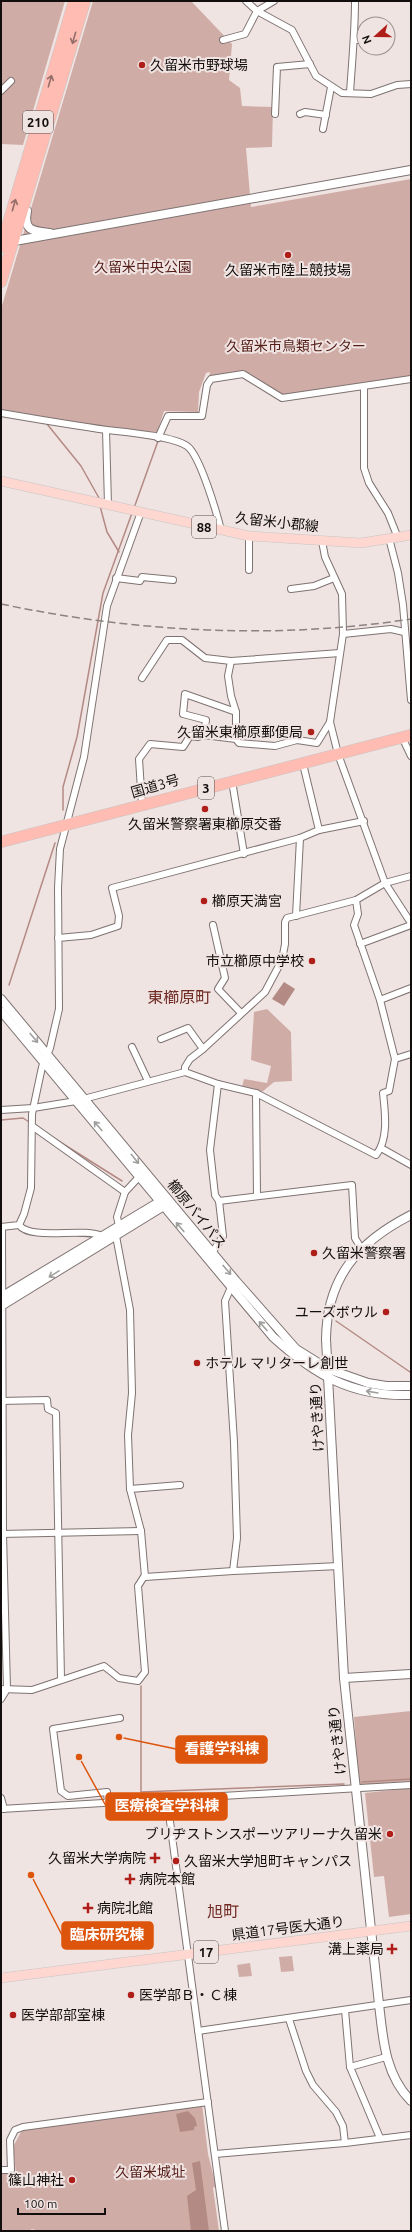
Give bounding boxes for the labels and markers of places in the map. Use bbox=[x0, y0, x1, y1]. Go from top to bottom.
place label: 久留米市野球場 bbox=[150, 57, 248, 73]
marker: 久留米市野球場 bbox=[137, 60, 147, 70]
marker: 久留米市陸上競技場 bbox=[283, 250, 293, 260]
place label: 久留米市陸上競技場 bbox=[225, 262, 351, 278]
place label: 久留米東櫛原郵便局 bbox=[177, 724, 303, 740]
marker: 久留米東櫛原郵便局 bbox=[306, 727, 316, 737]
marker: 久留米警察署東櫛原交番 bbox=[200, 804, 210, 814]
place label: 久留米警察署東櫛原交番 bbox=[128, 816, 282, 832]
place label: 櫛原天満宮 bbox=[212, 893, 282, 909]
marker: 櫛原天満宮 bbox=[199, 896, 209, 906]
place label: 市立櫛原中学校 bbox=[206, 953, 304, 969]
marker: 市立櫛原中学校 bbox=[307, 956, 317, 966]
place label: 久留米警察署 bbox=[322, 1245, 406, 1261]
marker: 久留米警察署 bbox=[309, 1248, 319, 1258]
place label: ユーズボウル bbox=[295, 1304, 378, 1320]
marker: ユーズボウル bbox=[381, 1307, 391, 1317]
place label: ホテル マリターレ創世 bbox=[205, 1355, 348, 1371]
marker: ホテル マリターレ創世 bbox=[192, 1358, 202, 1368]
callout: 看護学科棟 bbox=[176, 1736, 267, 1763]
callout: 医療検査学科棟 bbox=[106, 1793, 227, 1820]
place label: ブリヂストンスポーツアリーナ久留米 bbox=[145, 1826, 382, 1842]
marker: ブリヂストンスポーツアリーナ久留米 bbox=[385, 1829, 395, 1839]
place label: 久留米大学病院 bbox=[48, 1850, 146, 1866]
marker: 久留米大学病院 bbox=[149, 1852, 161, 1864]
place label: 久留米大学旭町キャンパス bbox=[184, 1853, 352, 1869]
marker: 久留米大学旭町キャンパス bbox=[171, 1856, 181, 1866]
place label: 病院本館 bbox=[139, 1871, 195, 1887]
marker: 病院本館 bbox=[124, 1873, 136, 1885]
place label: 病院北館 bbox=[97, 1900, 153, 1916]
marker: 病院北館 bbox=[82, 1902, 94, 1914]
callout: 臨床研究棟 bbox=[62, 1922, 153, 1949]
place label: 溝上薬局 bbox=[328, 1941, 384, 1957]
marker: 溝上薬局 bbox=[387, 1944, 397, 1954]
place label: 医学部Ｂ・Ｃ棟 bbox=[139, 1987, 237, 2003]
marker: 医学部Ｂ・Ｃ棟 bbox=[126, 1990, 136, 2000]
place label: 医学部部室棟 bbox=[21, 2007, 105, 2023]
marker: 医学部部室棟 bbox=[8, 2010, 18, 2020]
place label: 篠山神社 bbox=[8, 2172, 64, 2188]
marker: 篠山神社 bbox=[67, 2175, 77, 2185]

